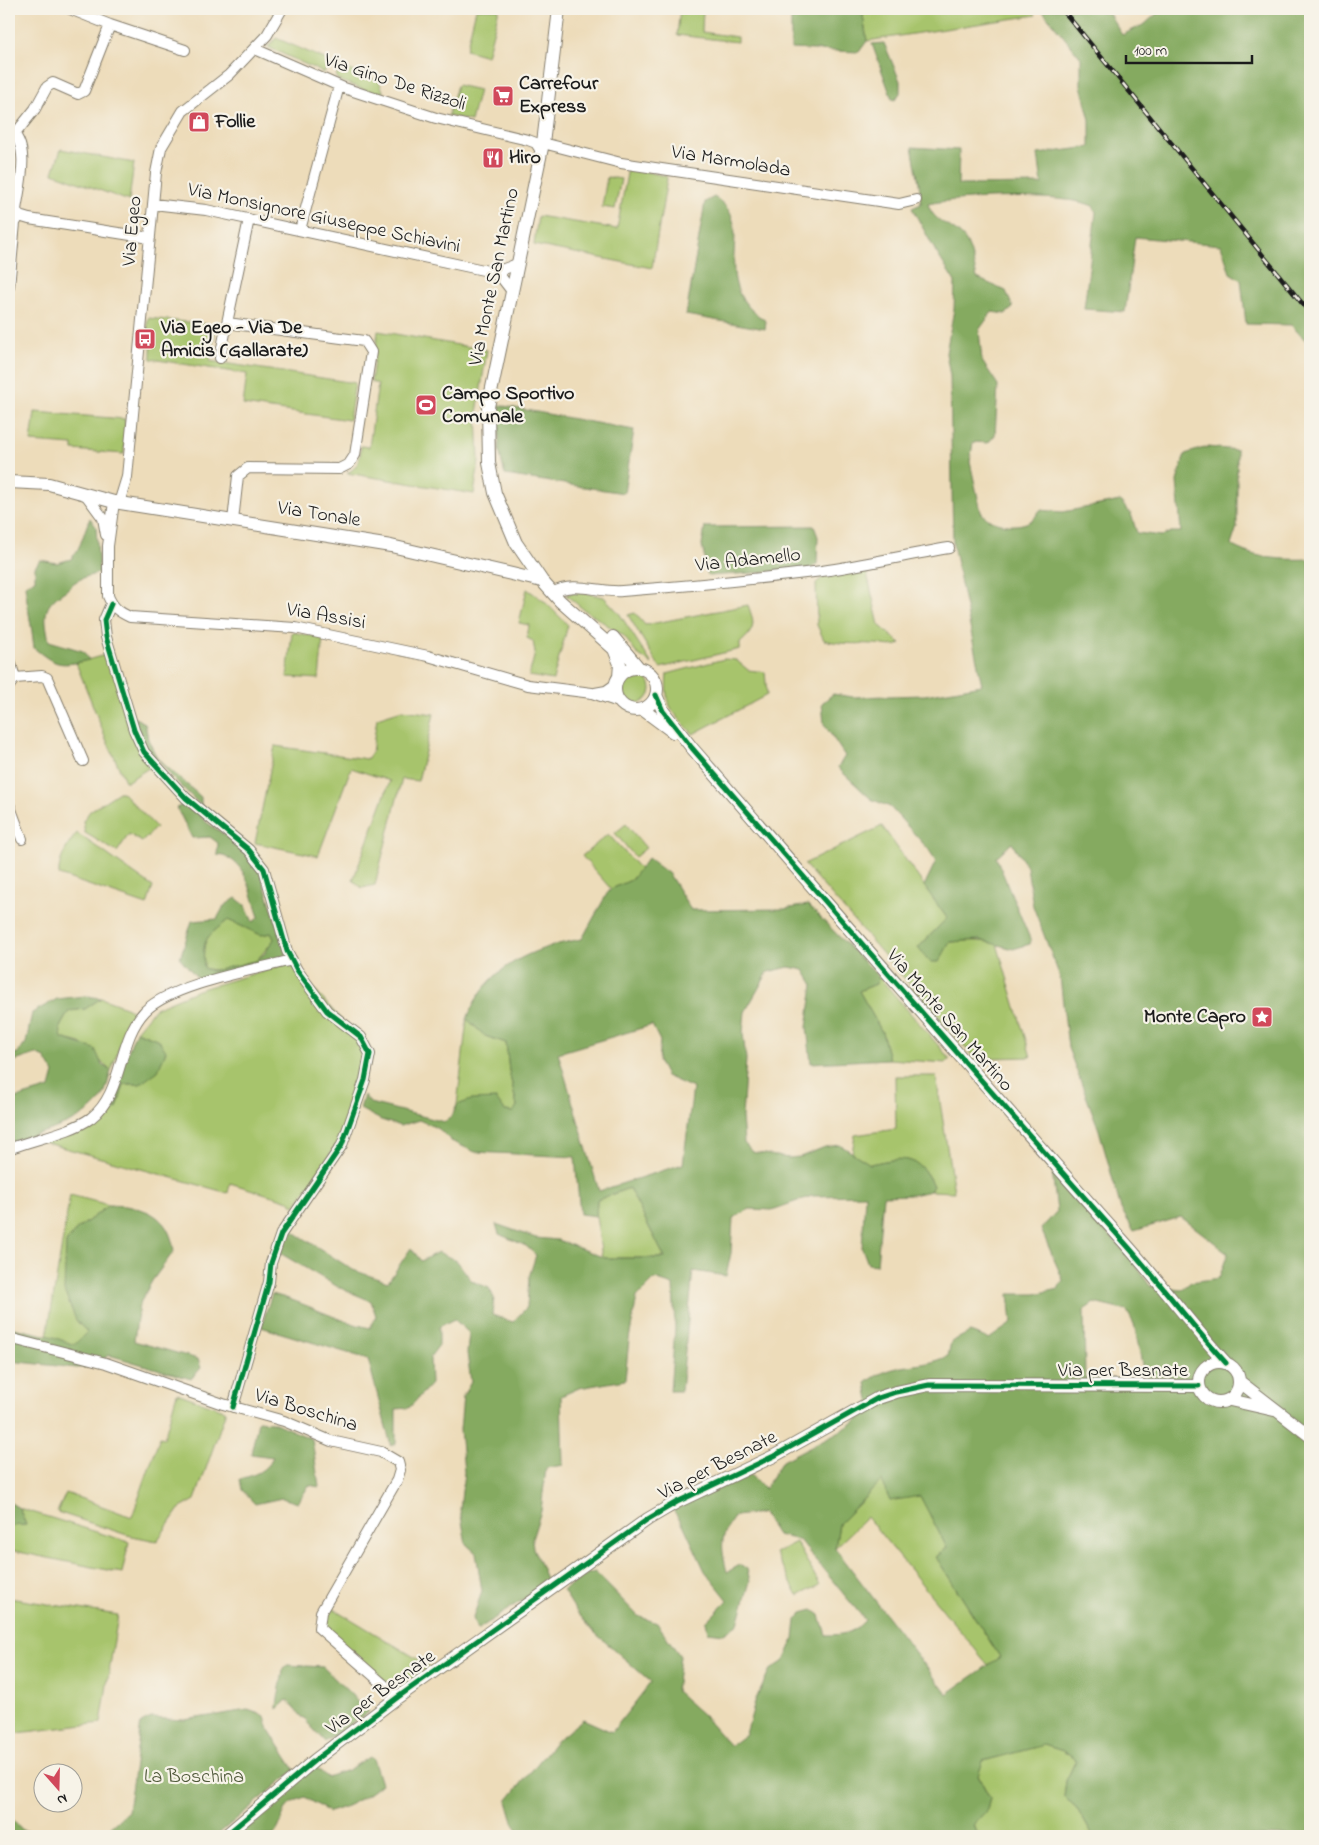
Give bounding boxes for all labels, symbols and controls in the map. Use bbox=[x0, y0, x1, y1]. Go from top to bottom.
scale bar bbox=[1126, 32, 1253, 64]
text: 100 m bbox=[1134, 40, 1167, 62]
street label: Via Gino De Rizzoli bbox=[319, 46, 470, 120]
place label: Carrefour Express bbox=[519, 70, 599, 122]
supermarket icon: Carrefour Express bbox=[491, 84, 515, 108]
place label: Follie bbox=[214, 108, 256, 137]
shop icon: Follie bbox=[187, 110, 211, 134]
street label: Via Marmolada bbox=[668, 138, 793, 186]
place label: Hiro bbox=[509, 144, 541, 173]
restaurant icon: Hiro bbox=[481, 146, 505, 170]
street label: Via Monsignore Giuseppe Schiavini bbox=[184, 176, 463, 263]
street label: Via Monte San Martino bbox=[462, 185, 528, 370]
street label: Via Egeo bbox=[115, 195, 152, 268]
place label: Via Egeo - Via De Amicis (Gallarate) bbox=[160, 314, 308, 366]
bus stop icon: Via Egeo - Via De Amicis (Gallarate) bbox=[133, 327, 157, 351]
place label: Campo Sportivo Comunale bbox=[442, 380, 574, 432]
sports icon: Campo Sportivo Comunale bbox=[414, 393, 438, 417]
street label: Via Tonale bbox=[274, 494, 363, 536]
street label: Via Adamello bbox=[693, 541, 802, 581]
street label: Via Assisi bbox=[283, 596, 368, 638]
street label: Via Monte San Martino bbox=[878, 942, 1019, 1099]
place label: Monte Capro bbox=[1144, 1003, 1246, 1032]
place icon: Monte Capro bbox=[1250, 1005, 1274, 1029]
street label: Via per Besnate bbox=[1057, 1357, 1188, 1386]
street label: Via Boschina bbox=[250, 1381, 361, 1440]
street label: Via per Besnate bbox=[653, 1424, 782, 1509]
street label: Via per Besnate bbox=[319, 1643, 442, 1743]
north arrow bbox=[32, 1762, 82, 1812]
park label: La Boschina bbox=[144, 1763, 244, 1792]
text: N bbox=[54, 1787, 70, 1810]

